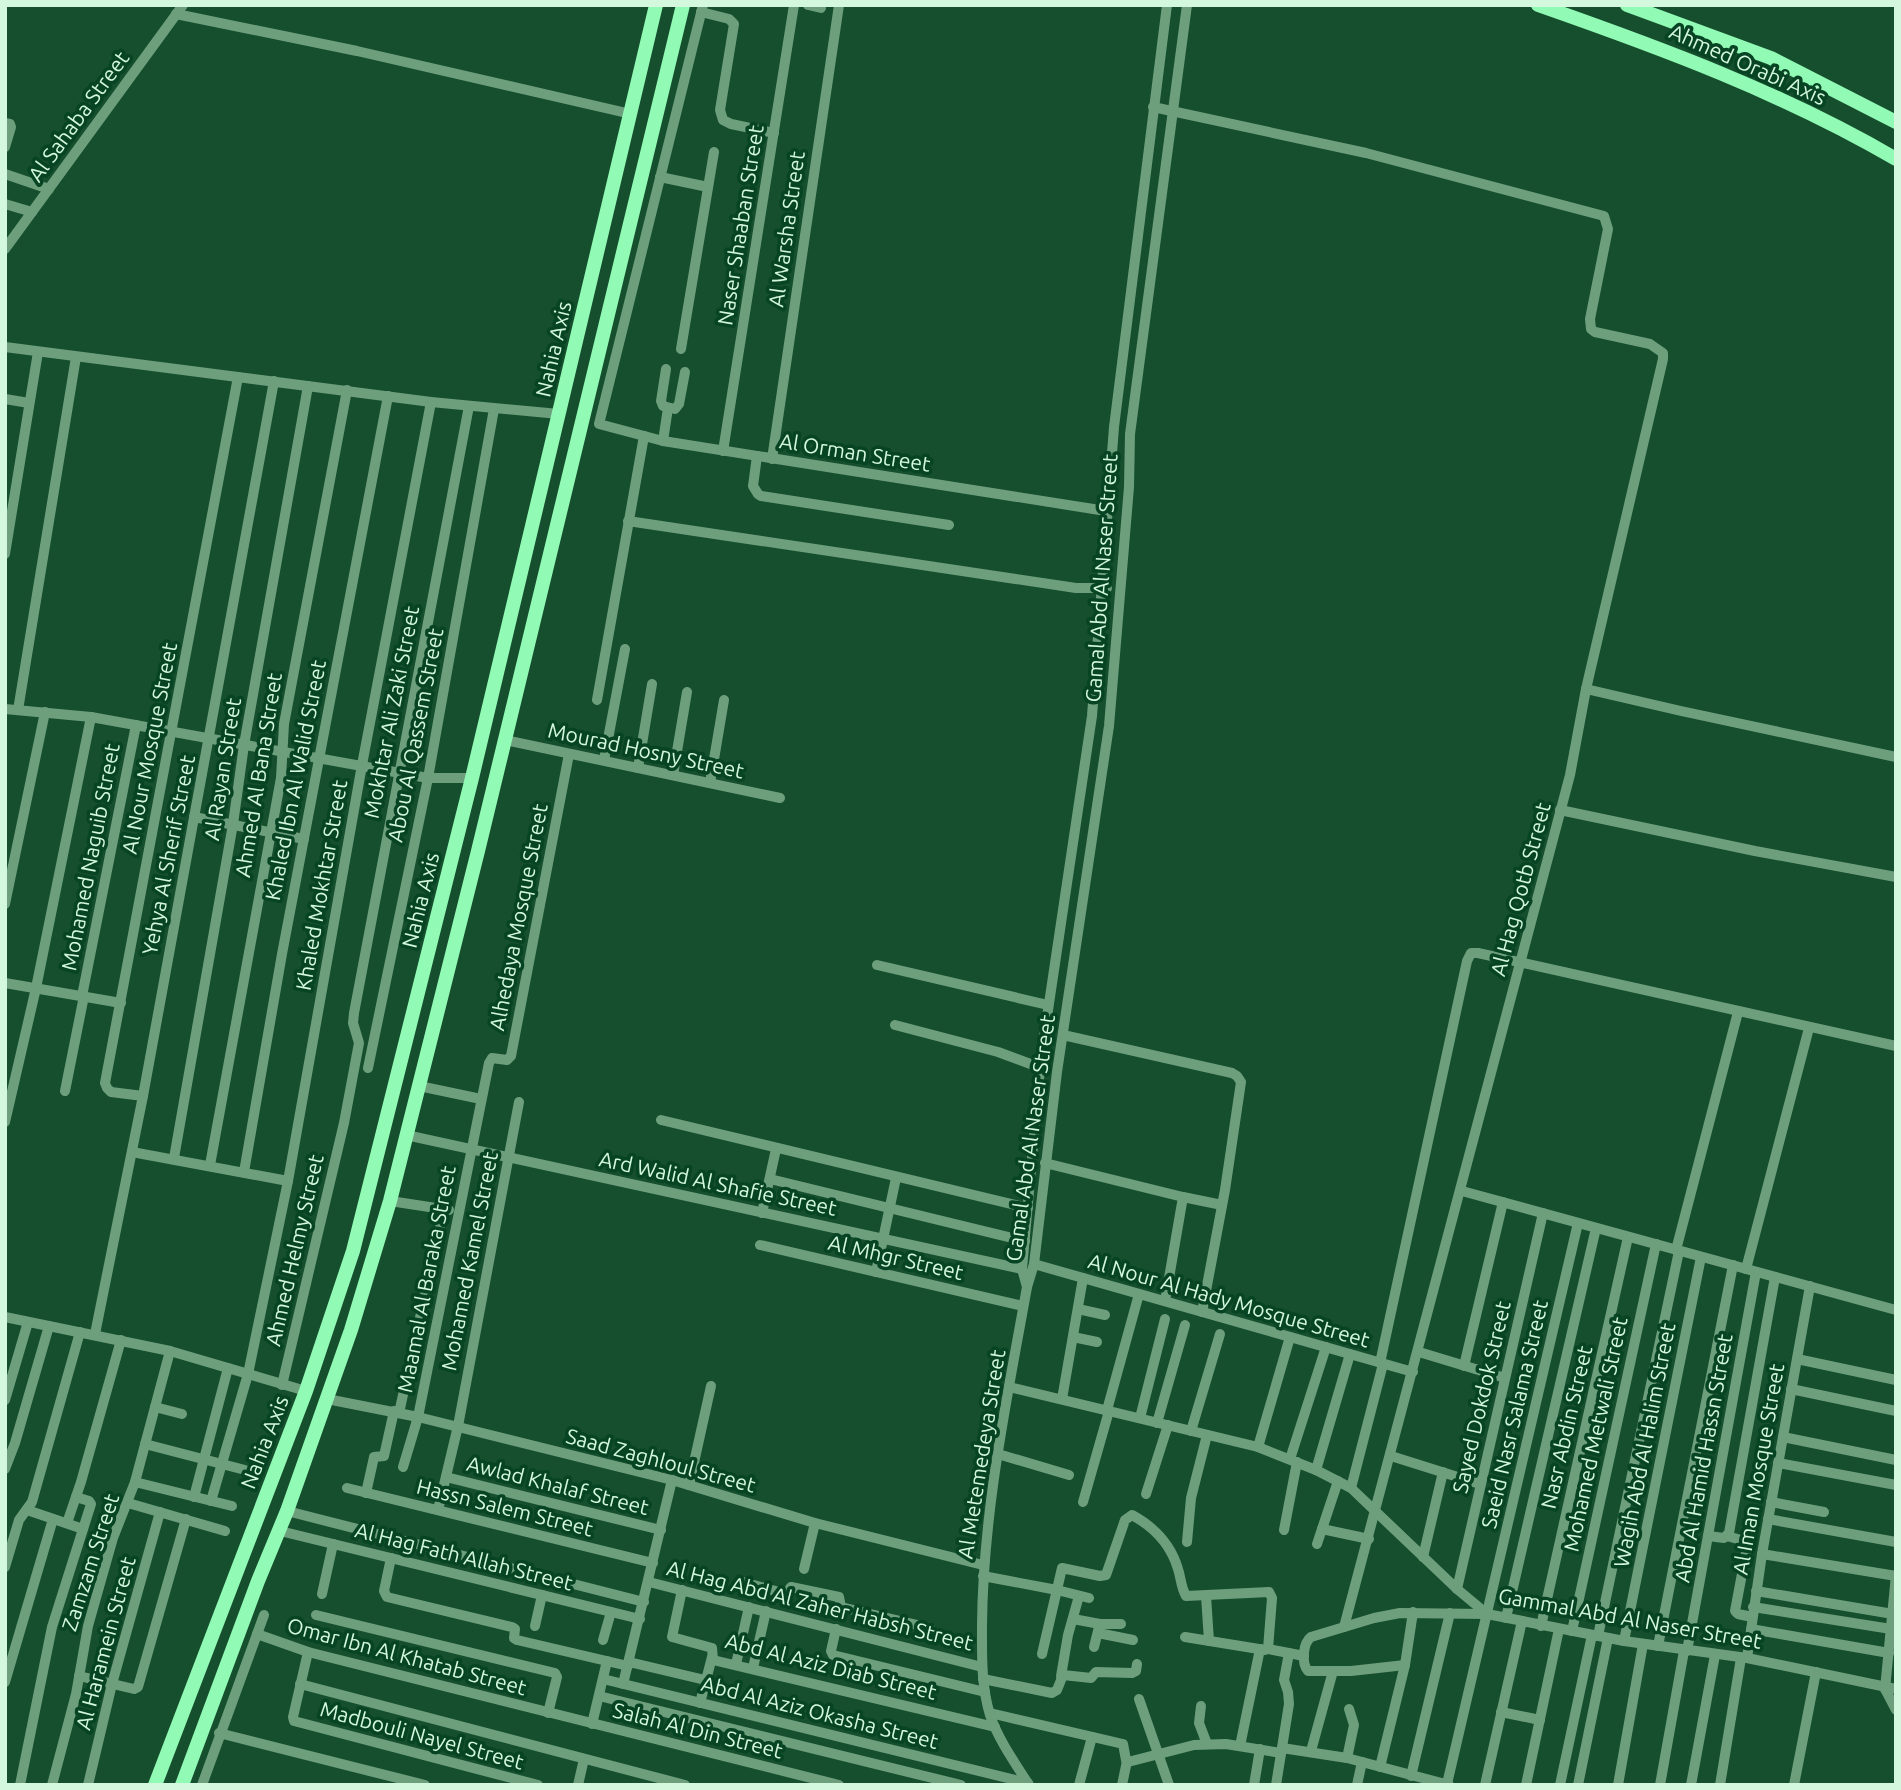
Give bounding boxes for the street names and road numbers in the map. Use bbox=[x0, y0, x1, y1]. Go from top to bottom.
street label: Ahmed Orabi Axis bbox=[1666, 19, 1830, 109]
street label: Al Sahaba Street bbox=[23, 46, 133, 186]
street label: Naser Shaaban Street bbox=[712, 123, 768, 327]
street label: Al Warsha Street bbox=[763, 150, 809, 308]
street label: Nahia Axis bbox=[530, 299, 576, 399]
street label: Al Orman Street bbox=[778, 428, 932, 476]
street label: Gamal Abd Al Naser Street bbox=[1080, 453, 1122, 703]
street label: Mokhtar Ali Zaki Street bbox=[359, 604, 423, 820]
street label: Abou Al Qassem Street bbox=[382, 626, 448, 844]
street label: Al Nour Mosque Street bbox=[117, 640, 181, 856]
street label: Khaled Ibn Al Walid Street bbox=[260, 658, 330, 902]
street label: Ahmed Al Bana Street bbox=[230, 671, 286, 879]
street label: Al Rayan Street bbox=[199, 696, 245, 842]
street label: Mourad Hosny Street bbox=[546, 717, 746, 783]
street label: Mohamed Naguib Street bbox=[56, 741, 124, 973]
street label: Yehya Al Sherif Street bbox=[137, 753, 199, 957]
street label: Khaled Mokhtar Street bbox=[291, 778, 351, 992]
street label: Al Hag Qotb Street bbox=[1485, 800, 1555, 978]
street label: Alhedaya Mosque Street bbox=[484, 802, 552, 1032]
street label: Nahia Axis bbox=[397, 850, 443, 950]
street label: Gamal Abd Al Naser Street bbox=[1001, 1013, 1059, 1263]
street label: Ard Walid Al Shafie Street bbox=[597, 1146, 839, 1220]
street label: Mohamed Kamel Street bbox=[436, 1150, 502, 1372]
street label: Ahmed Helmy Street bbox=[260, 1152, 328, 1348]
street label: Maamal Al Baraka Street bbox=[392, 1163, 460, 1395]
street label: Al Mhgr Street bbox=[826, 1230, 966, 1284]
street label: Al Nour Al Hady Mosque Street bbox=[1086, 1248, 1372, 1352]
street label: Saeid Nasr Salama Street bbox=[1476, 1297, 1552, 1531]
street label: Sayed Dokdok Street bbox=[1447, 1299, 1515, 1495]
street label: Mohamed Metwali Street bbox=[1558, 1314, 1632, 1554]
street label: Wagih Abd Al Halim Street bbox=[1609, 1321, 1679, 1569]
street label: Abd Al Hamid Hassn Street bbox=[1669, 1332, 1737, 1584]
street label: Nasr Abdin Street bbox=[1536, 1343, 1596, 1511]
street label: Al Metemedeya Street bbox=[953, 1348, 1009, 1560]
street label: Al Iman Mosque Street bbox=[1728, 1362, 1788, 1576]
street label: Nahia Axis bbox=[235, 1392, 293, 1492]
street label: Saad Zaghloul Street bbox=[564, 1423, 758, 1497]
street label: Awlad Khalaf Street bbox=[465, 1451, 651, 1519]
street label: Hassn Salem Street bbox=[414, 1473, 596, 1541]
street label: Zamzam Street bbox=[57, 1490, 123, 1634]
street label: Al Hag Fath Allah Street bbox=[353, 1517, 575, 1595]
street label: Al Haramein Street bbox=[70, 1554, 140, 1732]
street label: Al Hag Abd Al Zaher Habsh Street bbox=[664, 1555, 976, 1655]
street label: Gammal Abd Al Naser Street bbox=[1496, 1583, 1764, 1653]
street label: Omar Ibn Al Khatab Street bbox=[285, 1612, 529, 1700]
street label: Abd Al Aziz Diab Street bbox=[723, 1628, 939, 1704]
street label: Abd Al Aziz Okasha Street bbox=[699, 1671, 941, 1753]
street label: Madbouli Nayel Street bbox=[318, 1696, 526, 1774]
street label: Salah Al Din Street bbox=[611, 1697, 785, 1763]

